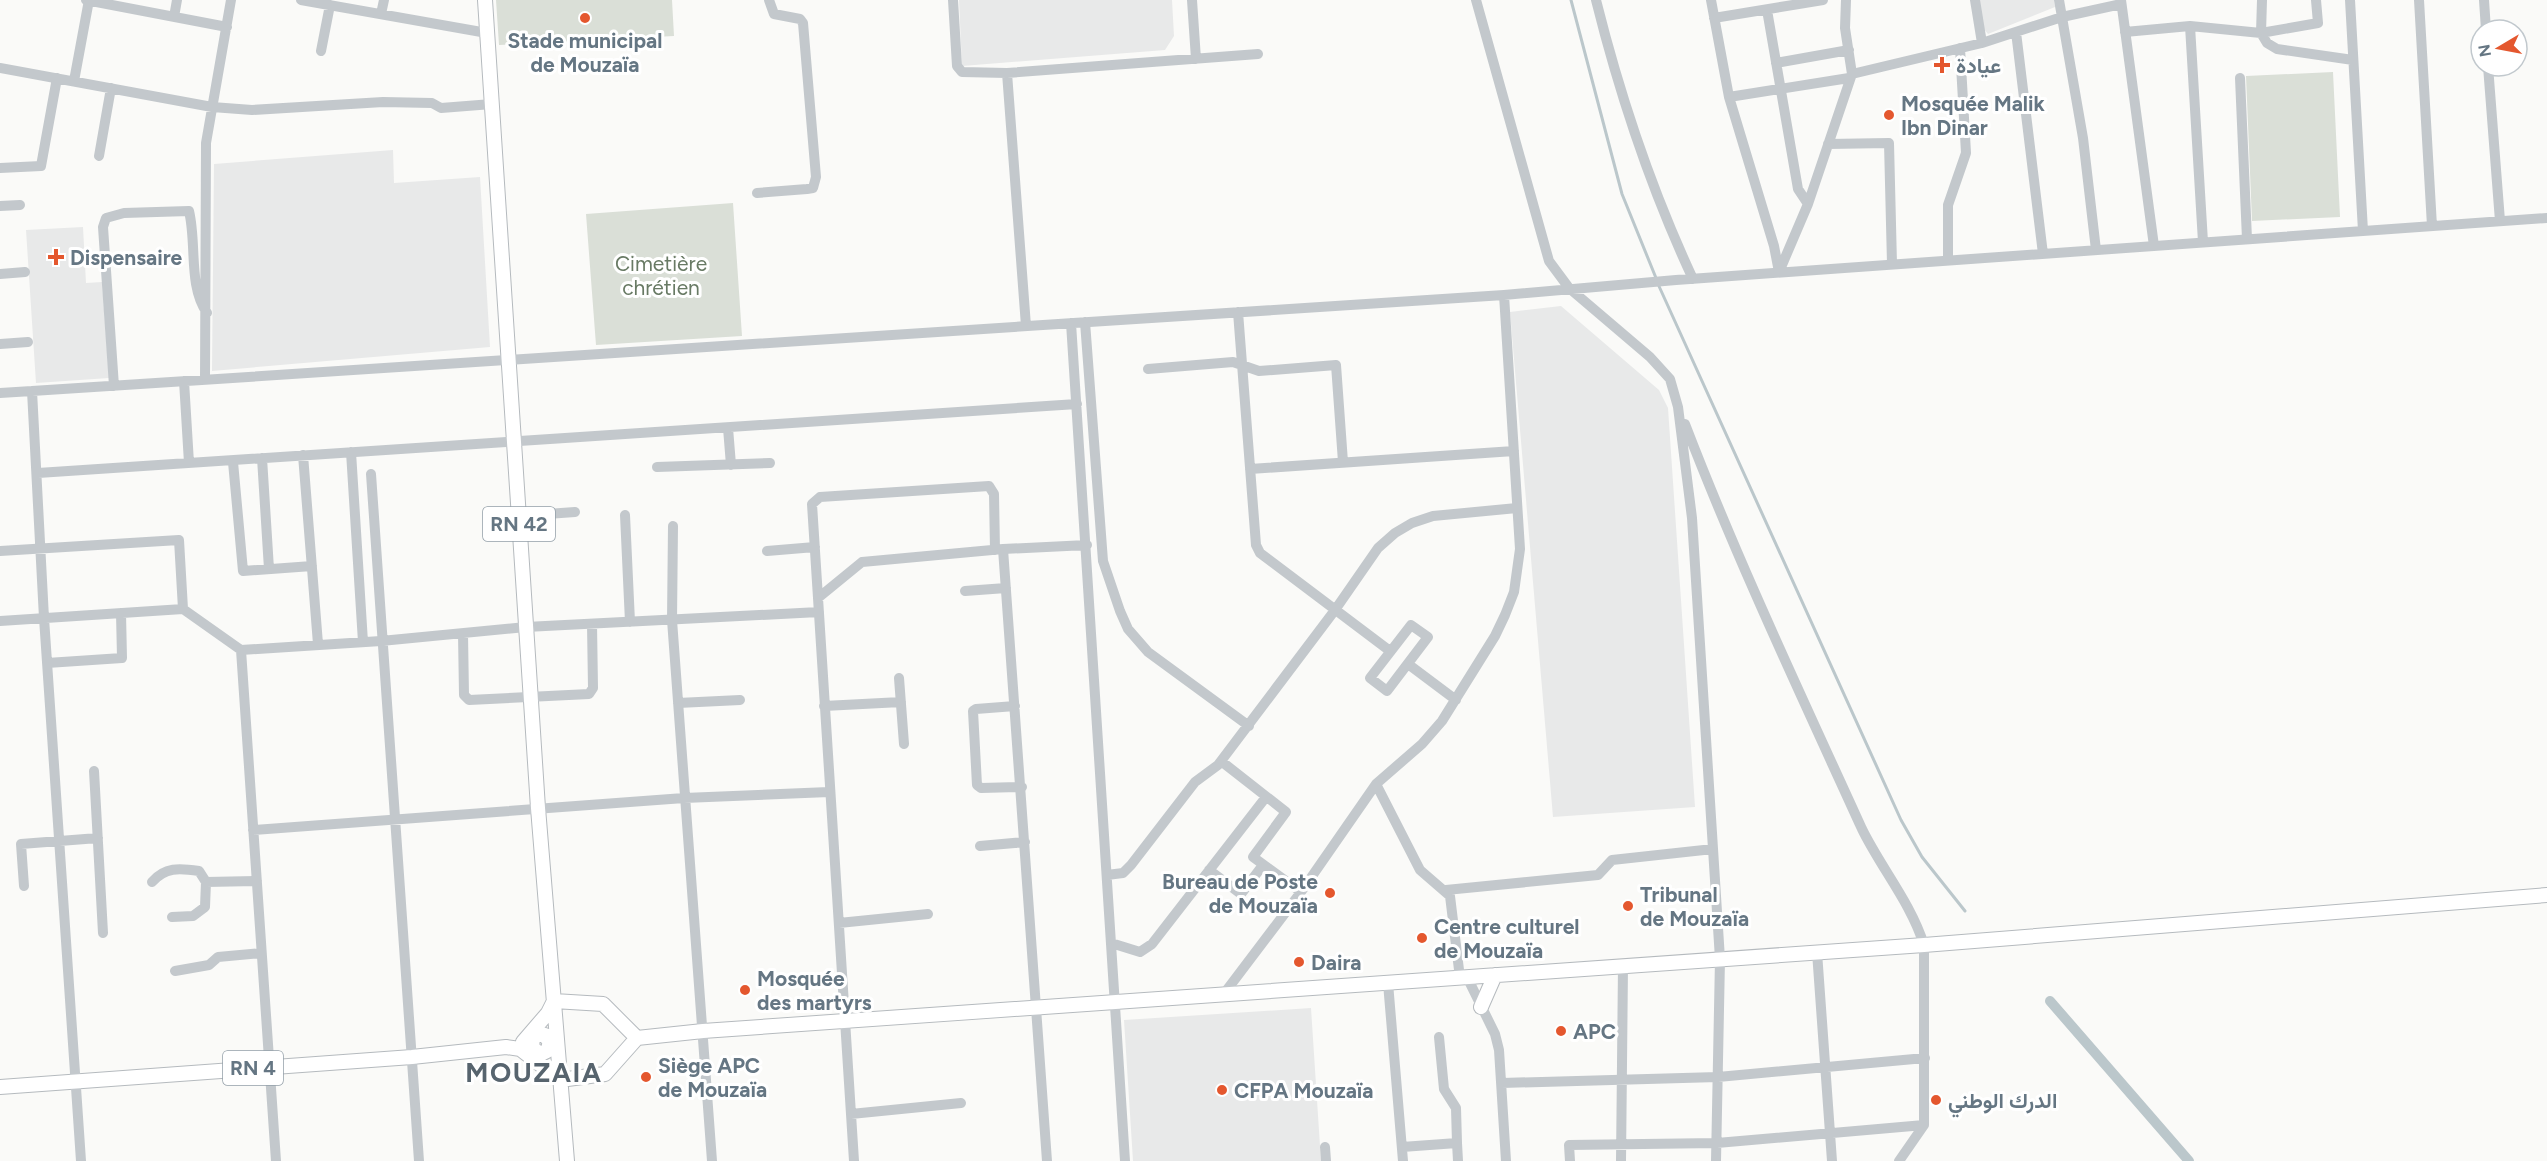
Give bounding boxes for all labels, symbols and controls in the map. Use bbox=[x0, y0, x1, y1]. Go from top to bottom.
marker: Stade municipal de Mouzaïa bbox=[578, 11, 592, 25]
north arrow bbox=[2469, 18, 2529, 78]
place label: Stade municipal de Mouzaïa bbox=[508, 28, 662, 77]
text: N bbox=[2474, 43, 2495, 58]
place label: عيادة bbox=[1956, 53, 2001, 78]
marker: عيادة bbox=[1933, 56, 1951, 74]
place label: Mosquée Malik Ibn Dinar bbox=[1901, 91, 2046, 140]
marker: Mosquée Malik Ibn Dinar bbox=[1882, 108, 1896, 122]
place label: Dispensaire bbox=[70, 245, 183, 270]
marker: Dispensaire bbox=[47, 248, 65, 266]
park label: Cimetière chrétien bbox=[615, 251, 707, 300]
road number: RN 42 bbox=[483, 507, 555, 541]
place label: Bureau de Poste de Mouzaïa bbox=[1162, 869, 1318, 918]
place label: Tribunal de Mouzaïa bbox=[1640, 882, 1749, 931]
marker: Bureau de Poste de Mouzaïa bbox=[1323, 886, 1337, 900]
marker: Tribunal de Mouzaïa bbox=[1621, 899, 1635, 913]
place label: Centre culturel de Mouzaïa bbox=[1434, 914, 1580, 963]
marker: Centre culturel de Mouzaïa bbox=[1415, 931, 1429, 945]
place label: Daira bbox=[1311, 950, 1362, 975]
marker: Daira bbox=[1292, 955, 1306, 969]
place label: Mosquée des martyrs bbox=[757, 966, 872, 1015]
marker: Mosquée des martyrs bbox=[738, 983, 752, 997]
place label: APC bbox=[1573, 1019, 1616, 1044]
marker: APC bbox=[1554, 1024, 1568, 1038]
road number: RN 4 bbox=[223, 1051, 283, 1085]
place label: Siège APC de Mouzaïa bbox=[658, 1053, 767, 1102]
district label: MOUZAIA bbox=[465, 1056, 603, 1089]
marker: Siège APC de Mouzaïa bbox=[639, 1070, 653, 1084]
place label: CFPA Mouzaïa bbox=[1234, 1078, 1374, 1103]
marker: CFPA Mouzaïa bbox=[1215, 1083, 1229, 1097]
place label: الدرك الوطني bbox=[1948, 1088, 2057, 1118]
marker: الدرك الوطني bbox=[1929, 1093, 1943, 1107]

